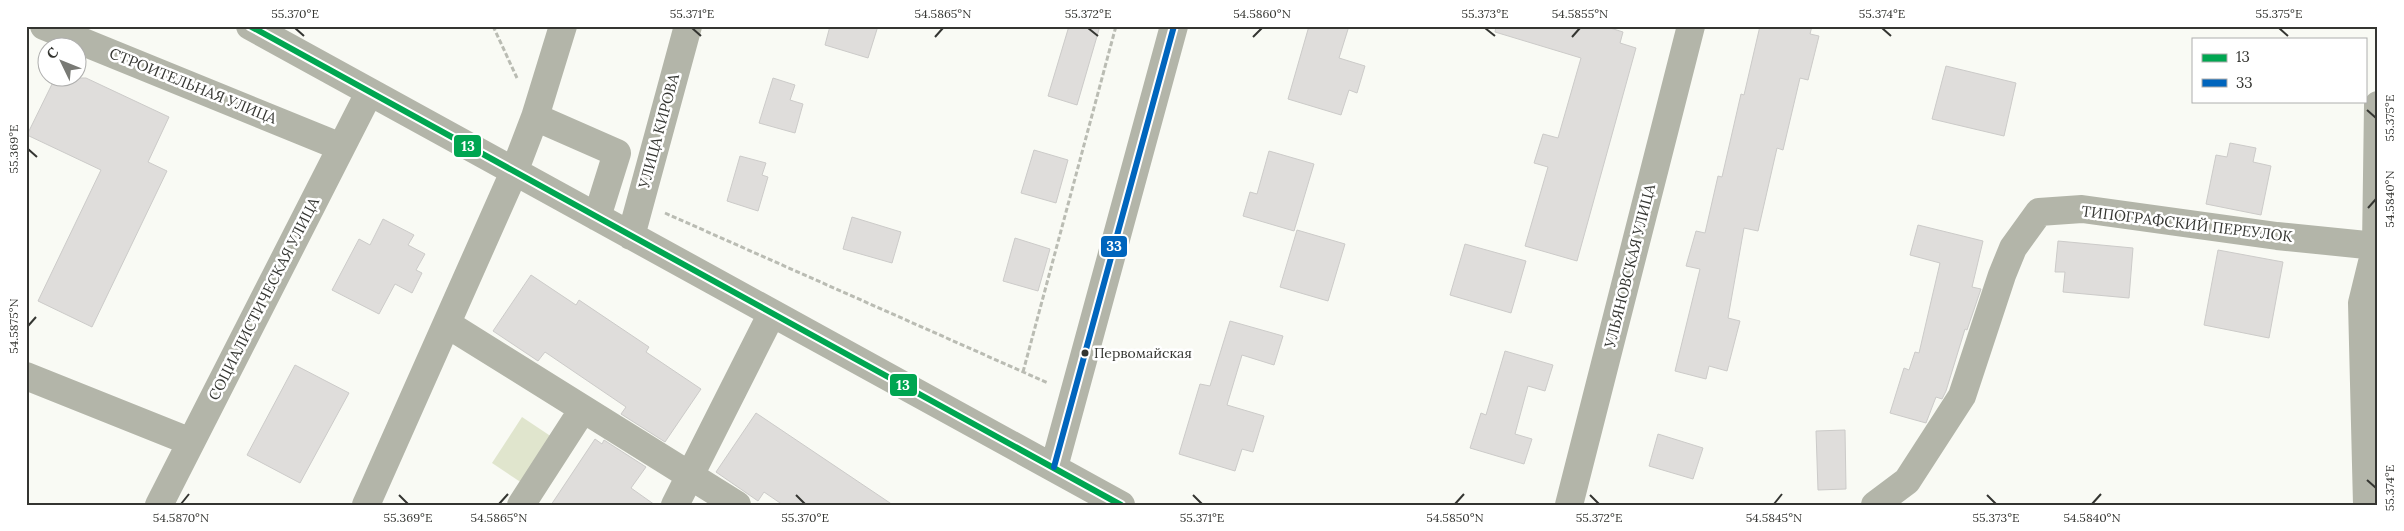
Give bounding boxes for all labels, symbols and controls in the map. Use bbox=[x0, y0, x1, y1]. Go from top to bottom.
text: 55.370°E bbox=[271, 6, 319, 21]
text: 55.371°E bbox=[670, 6, 714, 21]
text: 54.5865°N bbox=[915, 6, 971, 21]
text: 55.372°E bbox=[1065, 6, 1111, 21]
text: 54.5860°N bbox=[1233, 6, 1291, 21]
text: 55.373°E bbox=[1462, 6, 1508, 21]
text: 54.5855°N bbox=[1552, 6, 1608, 21]
text: 55.374°E bbox=[1859, 6, 1905, 21]
text: 55.375°E bbox=[2256, 6, 2302, 21]
north arrow bbox=[38, 38, 88, 88]
legend bbox=[2192, 38, 2366, 102]
text: С bbox=[43, 43, 63, 63]
street label: СТРОИТЕЛЬНАЯ УЛИЦА bbox=[107, 43, 280, 128]
text: 13 bbox=[2236, 47, 2250, 66]
street label: УЛИЦА КИРОВА bbox=[634, 71, 683, 191]
text: 33 bbox=[2236, 73, 2253, 92]
text: 55.375°E bbox=[2382, 95, 2397, 141]
text: 55.369°E bbox=[6, 125, 21, 173]
line badge: 13 bbox=[453, 134, 482, 158]
text: 13 bbox=[461, 137, 475, 155]
text: 54.5840°N bbox=[2382, 170, 2397, 228]
street label: УЛЬЯНОВСКАЯ УЛИЦА bbox=[1600, 182, 1659, 351]
street label: СОЦИАЛИСТИЧЕСКАЯ УЛИЦА bbox=[204, 194, 323, 403]
street label: ТИПОГРАФСКИЙ ПЕРЕУЛОК bbox=[2080, 201, 2294, 246]
line badge: 33 bbox=[1100, 235, 1128, 258]
text: 33 bbox=[1106, 237, 1122, 255]
text: 54.5875°N bbox=[6, 298, 21, 354]
place label: Первомайская bbox=[1094, 344, 1192, 362]
marker: Первомайская bbox=[1080, 348, 1090, 358]
line badge: 13 bbox=[889, 373, 918, 397]
text: 13 bbox=[896, 376, 910, 394]
text: 55.374°E bbox=[2382, 465, 2397, 511]
text: 54.5870°N bbox=[153, 510, 209, 525]
text: 55.369°E bbox=[384, 510, 432, 525]
text: 54.5865°N bbox=[471, 510, 527, 525]
text: 55.370°E bbox=[781, 510, 829, 525]
text: 55.371°E bbox=[1180, 510, 1224, 525]
text: 54.5850°N bbox=[1426, 510, 1484, 525]
text: 55.372°E bbox=[1576, 510, 1622, 525]
text: 54.5845°N bbox=[1746, 510, 1802, 525]
text: 55.373°E bbox=[1973, 510, 2019, 525]
text: 54.5840°N bbox=[2063, 510, 2121, 525]

